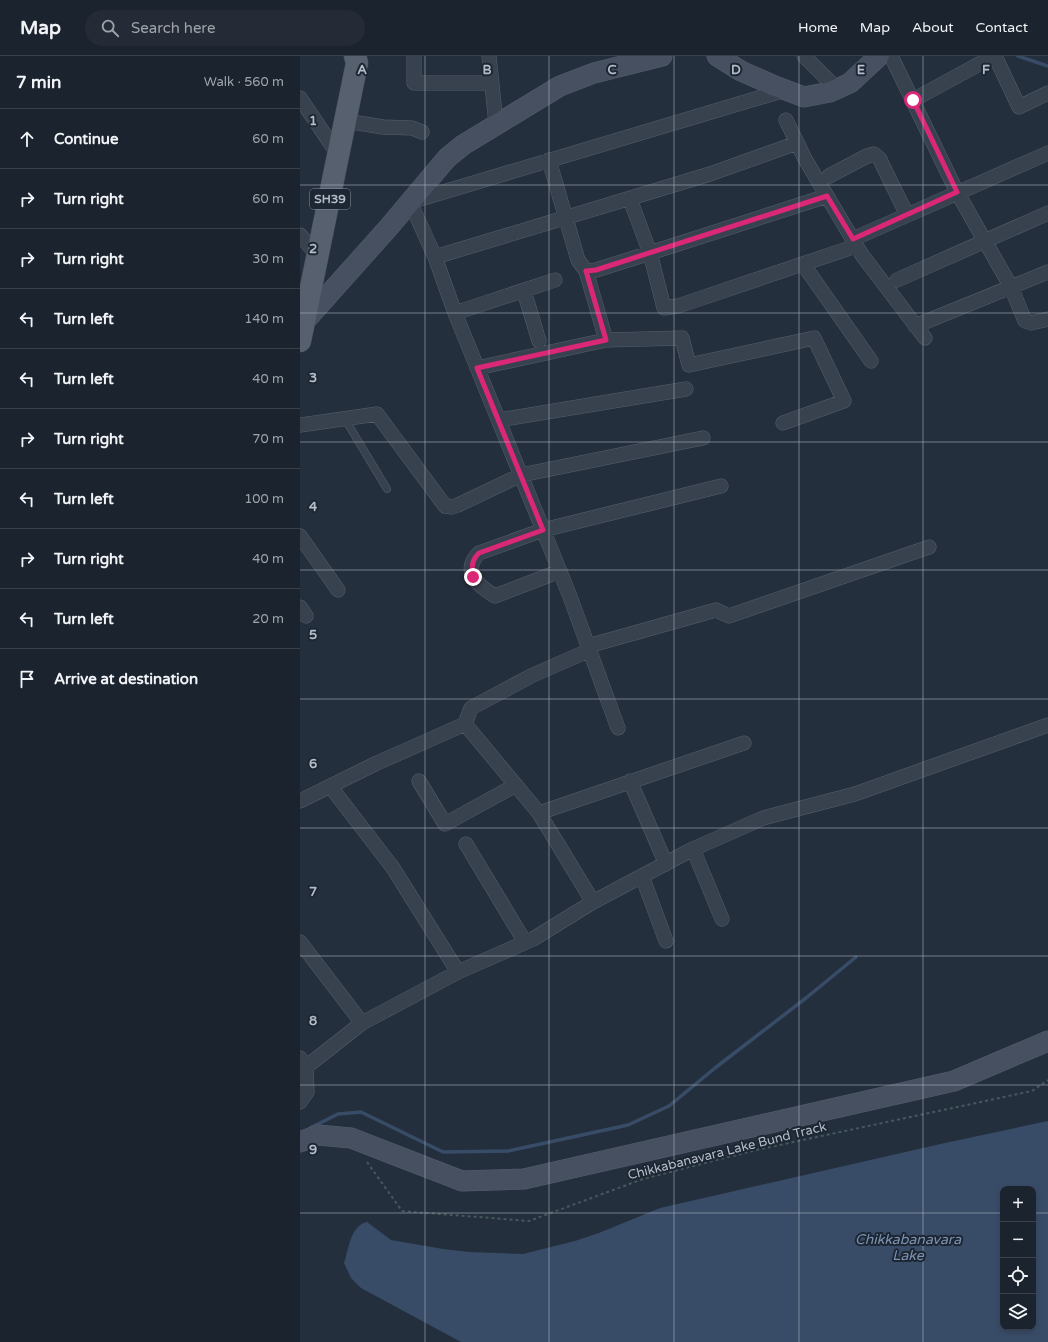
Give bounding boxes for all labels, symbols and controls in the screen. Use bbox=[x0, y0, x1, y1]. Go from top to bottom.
search box bbox=[85, 10, 365, 46]
text: Map bbox=[20, 17, 61, 39]
icon: search bbox=[99, 17, 121, 39]
text: Search here bbox=[131, 19, 215, 37]
text: Home bbox=[798, 19, 838, 36]
text: Map bbox=[860, 19, 890, 36]
text: About bbox=[912, 19, 954, 36]
text: Contact bbox=[976, 19, 1028, 36]
text: A bbox=[357, 62, 367, 78]
text: B bbox=[482, 62, 492, 78]
text: C bbox=[607, 62, 617, 78]
text: D bbox=[731, 62, 741, 78]
text: E bbox=[857, 62, 865, 78]
text: F bbox=[982, 62, 990, 78]
text: 7 min bbox=[16, 72, 61, 93]
text: Walk · 560 m bbox=[204, 74, 284, 90]
route start bbox=[904, 91, 922, 109]
text: 1 bbox=[309, 113, 317, 129]
icon: ahead bbox=[16, 128, 38, 150]
text: Continue bbox=[54, 130, 118, 148]
text: 60 m bbox=[252, 131, 284, 147]
icon: right bbox=[16, 188, 38, 210]
road number: SH39 bbox=[310, 189, 350, 209]
text: Turn right bbox=[54, 190, 124, 208]
text: 60 m bbox=[252, 191, 284, 207]
text: 2 bbox=[309, 241, 317, 257]
icon: right bbox=[16, 248, 38, 270]
text: Turn right bbox=[54, 250, 124, 268]
text: 30 m bbox=[252, 251, 284, 267]
icon: left bbox=[16, 308, 38, 330]
text: Turn left bbox=[54, 310, 114, 328]
text: 140 m bbox=[244, 311, 284, 327]
icon: left bbox=[16, 368, 38, 390]
text: Turn left bbox=[54, 370, 114, 388]
text: 3 bbox=[309, 370, 317, 386]
text: 40 m bbox=[252, 371, 284, 387]
icon: right bbox=[16, 428, 38, 450]
text: Turn right bbox=[54, 430, 124, 448]
text: 70 m bbox=[252, 431, 284, 447]
icon: left bbox=[16, 488, 38, 510]
text: Turn left bbox=[54, 490, 114, 508]
text: 100 m bbox=[244, 491, 284, 507]
text: 4 bbox=[309, 499, 318, 515]
icon: right bbox=[16, 548, 38, 570]
text: Turn right bbox=[54, 550, 124, 568]
text: 40 m bbox=[252, 551, 284, 567]
route end bbox=[464, 568, 482, 586]
icon: left bbox=[16, 608, 38, 630]
text: Turn left bbox=[54, 610, 114, 628]
text: 20 m bbox=[252, 611, 284, 627]
text: 5 bbox=[309, 627, 317, 643]
icon: arrive bbox=[16, 668, 38, 690]
text: Arrive at destination bbox=[54, 670, 198, 688]
text: 6 bbox=[309, 756, 317, 772]
text: 7 bbox=[309, 884, 317, 900]
text: 8 bbox=[309, 1013, 317, 1029]
street label: Chikkabanavara Lake Bund Track bbox=[626, 1119, 828, 1183]
text: 9 bbox=[309, 1142, 317, 1158]
map controls bbox=[1000, 1186, 1036, 1330]
button: + bbox=[1000, 1186, 1036, 1222]
button: − bbox=[1000, 1222, 1036, 1258]
water label: Chikkabanavara Lake bbox=[855, 1231, 962, 1264]
button: locate bbox=[1000, 1258, 1036, 1294]
button: layers bbox=[1000, 1294, 1036, 1330]

